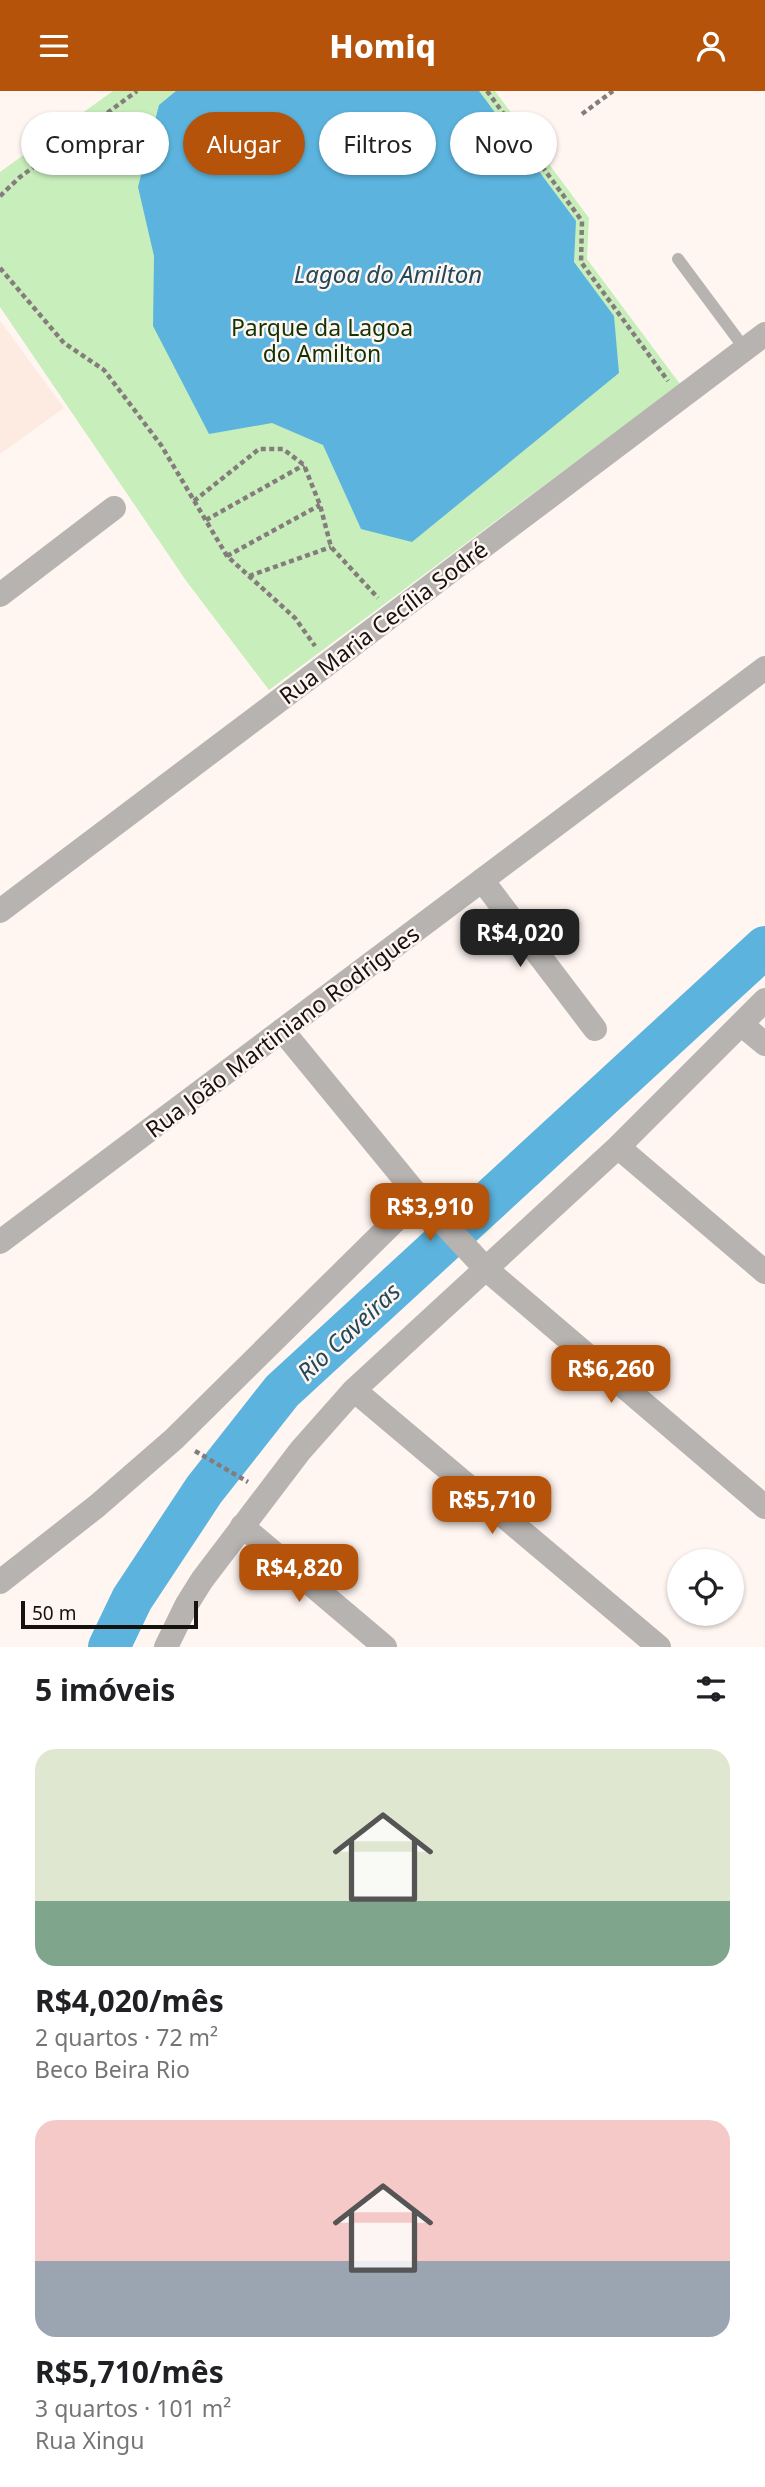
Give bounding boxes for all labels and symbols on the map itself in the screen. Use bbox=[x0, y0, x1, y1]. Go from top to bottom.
water label: Lagoa do Amilton bbox=[294, 257, 482, 290]
park label: Parque da Lagoa do Amilton bbox=[231, 311, 413, 369]
street label: Rua Maria Cecília Sodré bbox=[272, 533, 494, 711]
pin: R$4,020 bbox=[455, 909, 585, 969]
street label: Rua João Martiniano Rodrigues bbox=[139, 917, 425, 1145]
pin: R$3,910 bbox=[365, 1183, 495, 1243]
water label: Rio Caveiras bbox=[289, 1275, 407, 1387]
pin: R$6,260 bbox=[546, 1345, 676, 1405]
pin: R$5,710 bbox=[427, 1477, 557, 1536]
pin: R$4,820 bbox=[234, 1545, 364, 1604]
scale bar bbox=[21, 1598, 198, 1630]

